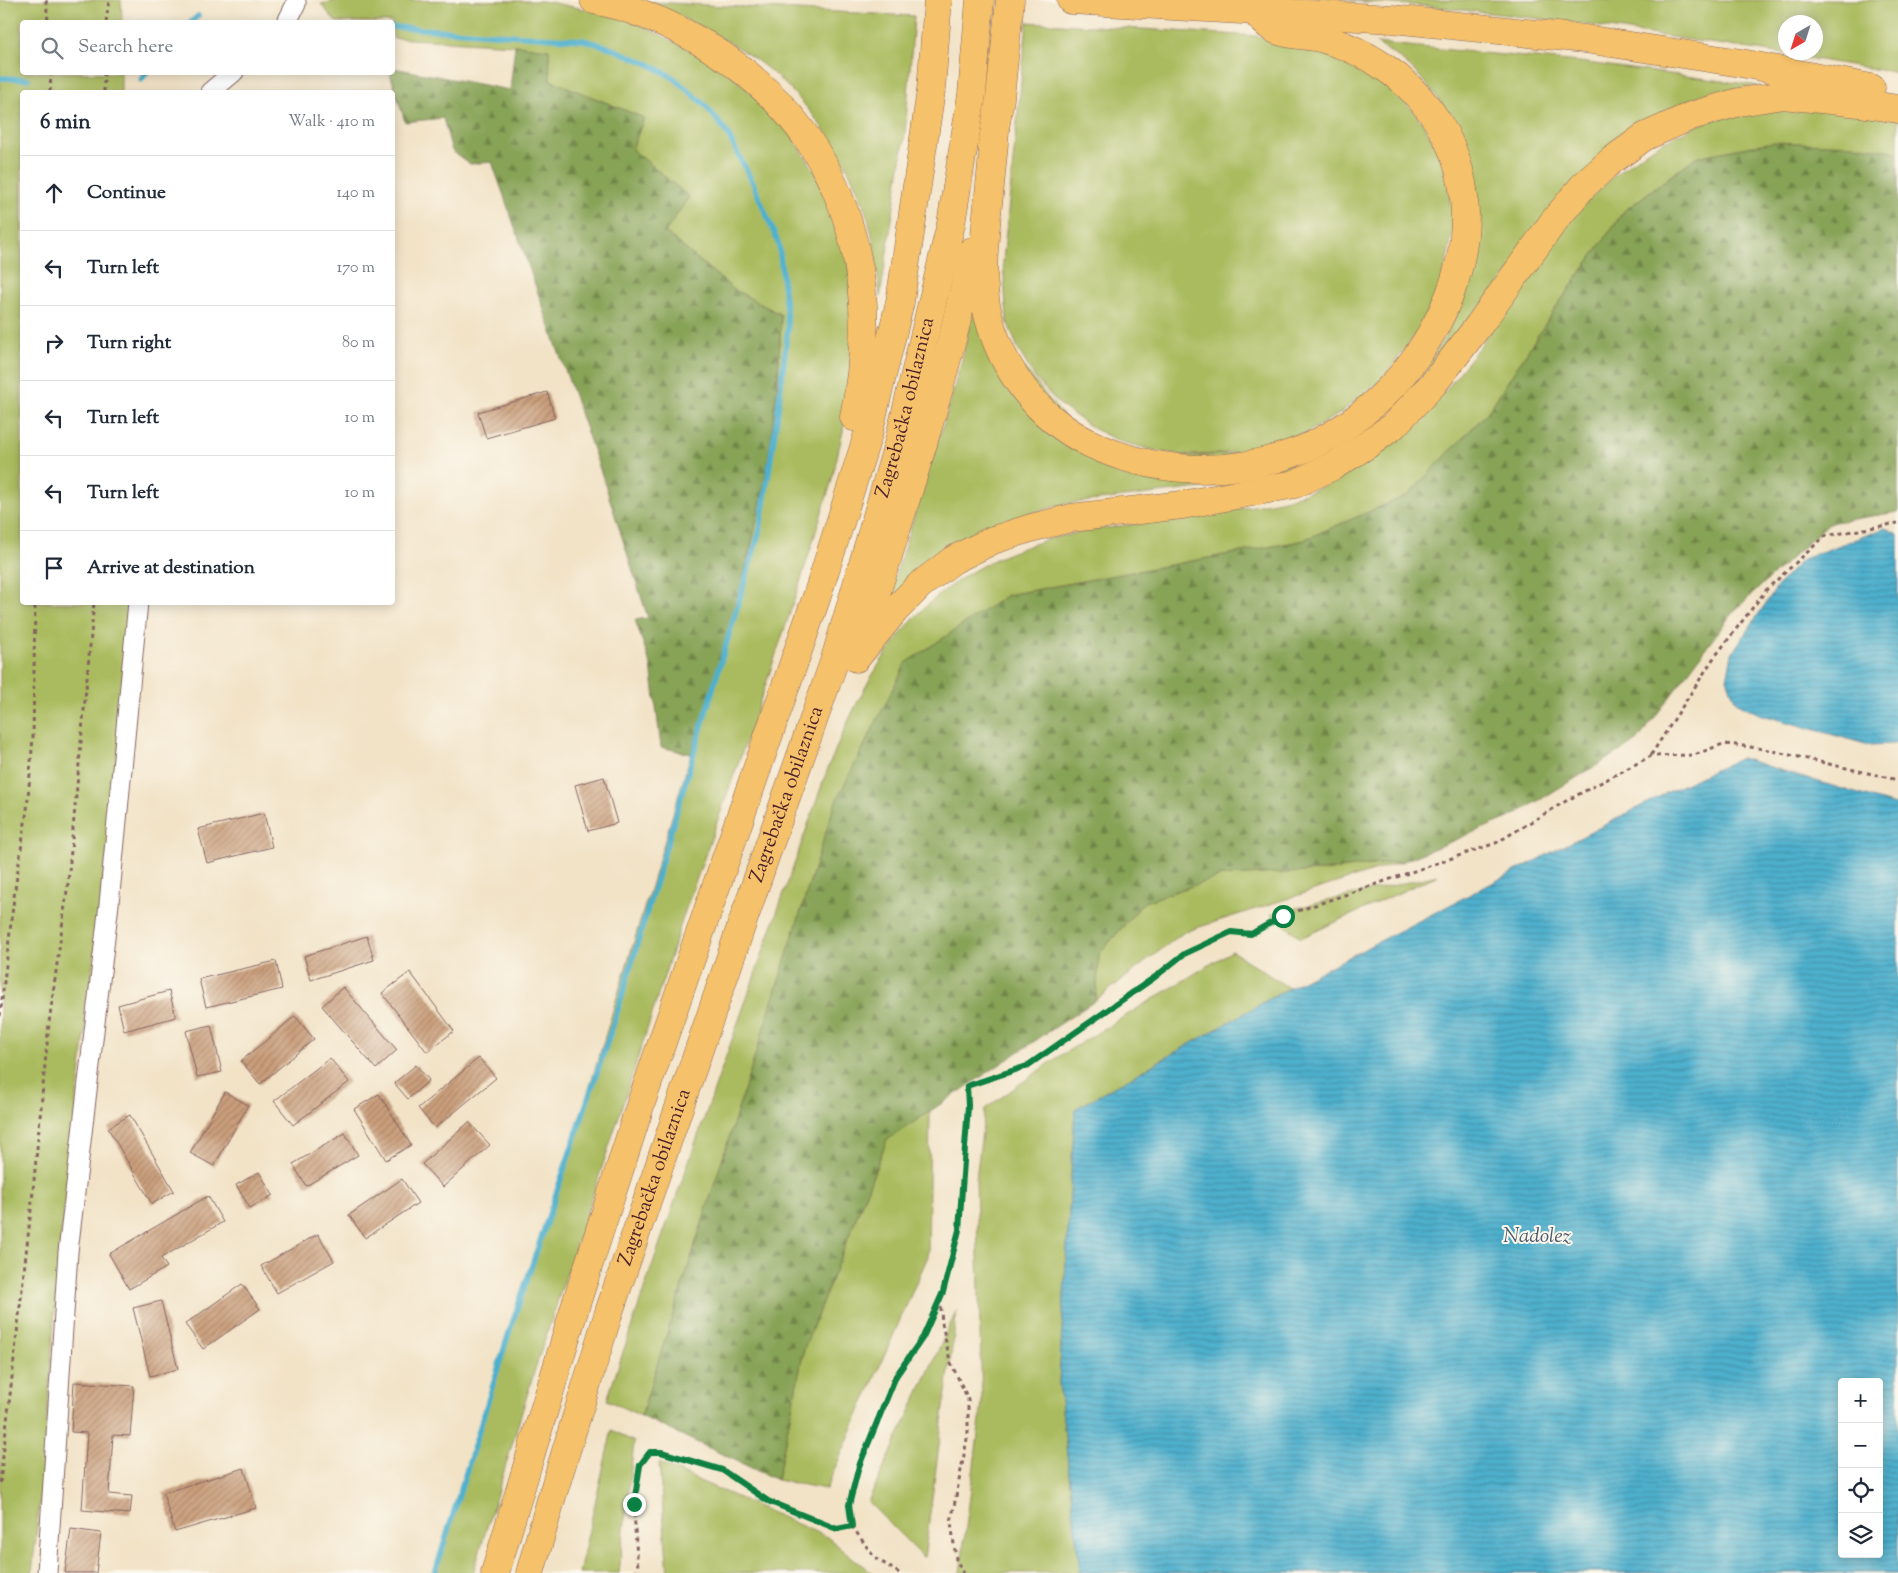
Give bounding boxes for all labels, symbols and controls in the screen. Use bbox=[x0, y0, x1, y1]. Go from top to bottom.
north arrow bbox=[1778, 15, 1823, 60]
search box bbox=[20, 20, 395, 75]
icon: search bbox=[38, 34, 66, 62]
text: Search here bbox=[78, 34, 173, 61]
text: 6 min bbox=[40, 108, 91, 138]
text: Walk · 410 m bbox=[288, 111, 375, 134]
icon: ahead bbox=[40, 179, 68, 207]
text: Continue bbox=[87, 180, 166, 207]
text: 140 m bbox=[337, 182, 375, 205]
icon: left bbox=[40, 254, 68, 282]
text: Turn left bbox=[87, 255, 159, 282]
text: 170 m bbox=[337, 257, 375, 280]
street label: Zagrebačka obilaznica bbox=[869, 314, 943, 501]
icon: right bbox=[40, 329, 68, 357]
text: Turn right bbox=[87, 330, 171, 357]
text: 80 m bbox=[342, 332, 375, 355]
icon: left bbox=[40, 404, 68, 432]
text: Turn left bbox=[87, 405, 159, 432]
text: 10 m bbox=[345, 407, 375, 430]
icon: left bbox=[40, 479, 68, 507]
text: Turn left bbox=[87, 480, 159, 507]
text: 10 m bbox=[345, 482, 375, 505]
icon: arrive bbox=[40, 554, 68, 582]
text: Arrive at destination bbox=[87, 555, 255, 582]
street label: Zagrebačka obilaznica bbox=[743, 702, 832, 887]
route start bbox=[1272, 905, 1295, 928]
street label: Zagrebačka obilaznica bbox=[611, 1085, 699, 1270]
water label: Nadolez bbox=[1503, 1222, 1571, 1252]
map controls bbox=[1838, 1378, 1883, 1558]
button: + bbox=[1838, 1378, 1883, 1423]
button: − bbox=[1838, 1423, 1883, 1468]
button: locate bbox=[1838, 1468, 1883, 1513]
route end bbox=[623, 1493, 646, 1516]
button: layers bbox=[1838, 1513, 1883, 1558]

